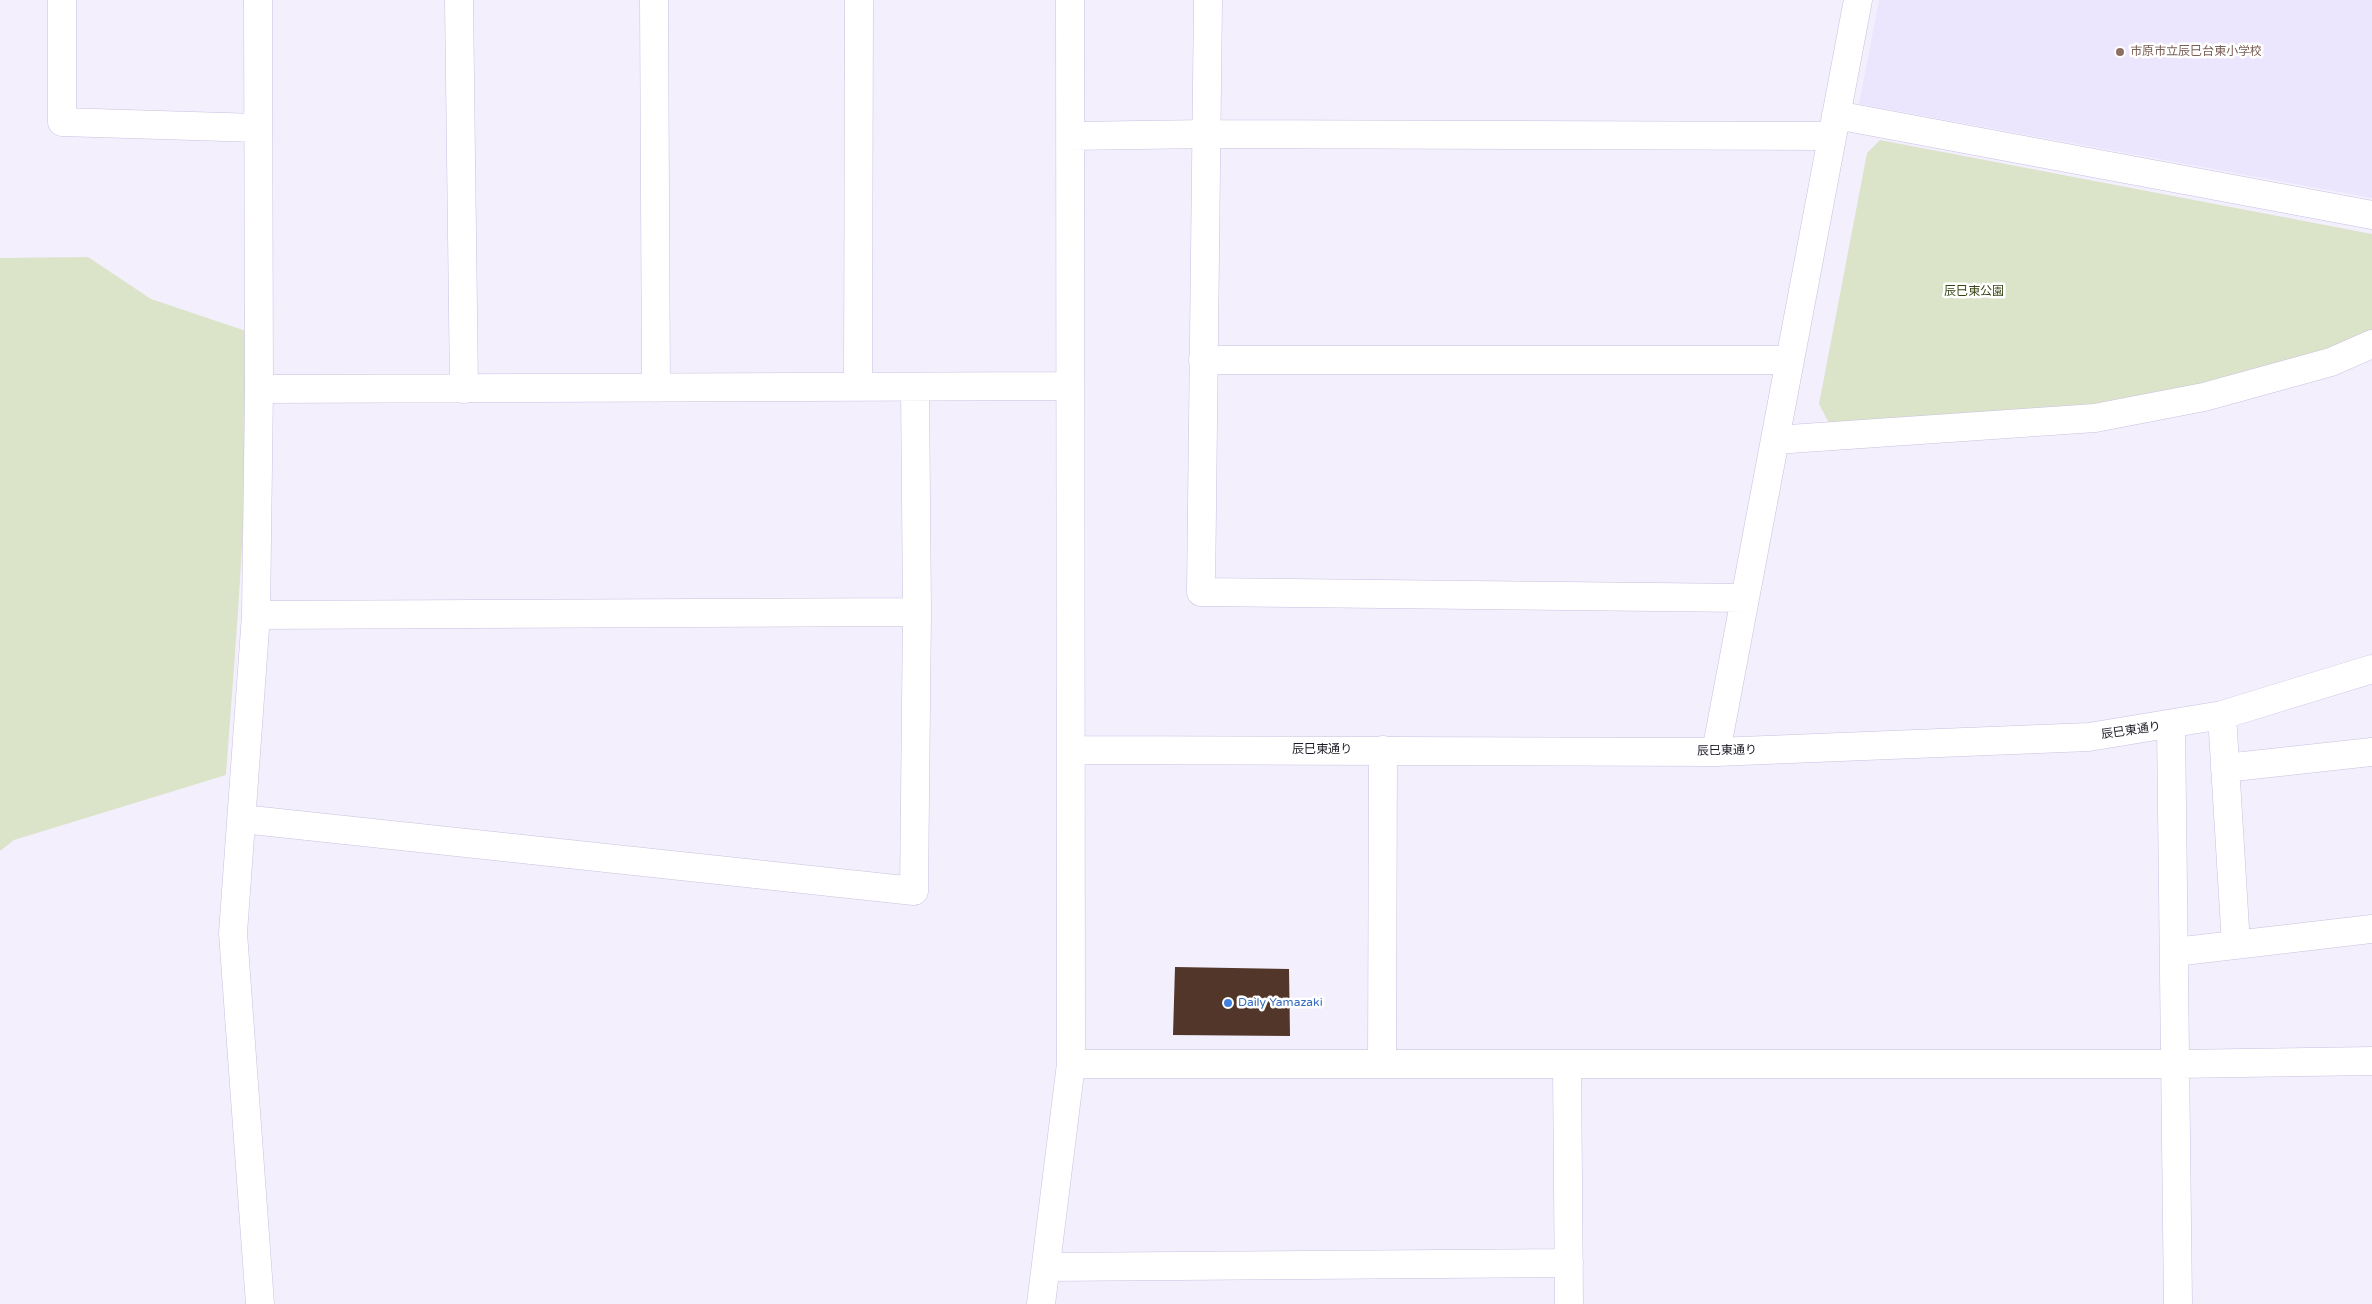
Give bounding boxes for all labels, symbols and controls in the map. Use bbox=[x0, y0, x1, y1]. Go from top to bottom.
place label: 市原市立辰巳台東小学校 bbox=[2130, 45, 2262, 59]
marker: 市原市立辰巳台東小学校 bbox=[2114, 46, 2126, 58]
park label: 辰巳東公園 bbox=[1944, 285, 2004, 299]
street label: 辰巳東通り bbox=[2100, 720, 2162, 742]
street label: 辰巳東通り bbox=[1292, 743, 1352, 757]
street label: 辰巳東通り bbox=[1697, 743, 1757, 759]
place label: Daily Yamazaki bbox=[1238, 996, 1323, 1010]
marker: Daily Yamazaki bbox=[1222, 997, 1234, 1009]

